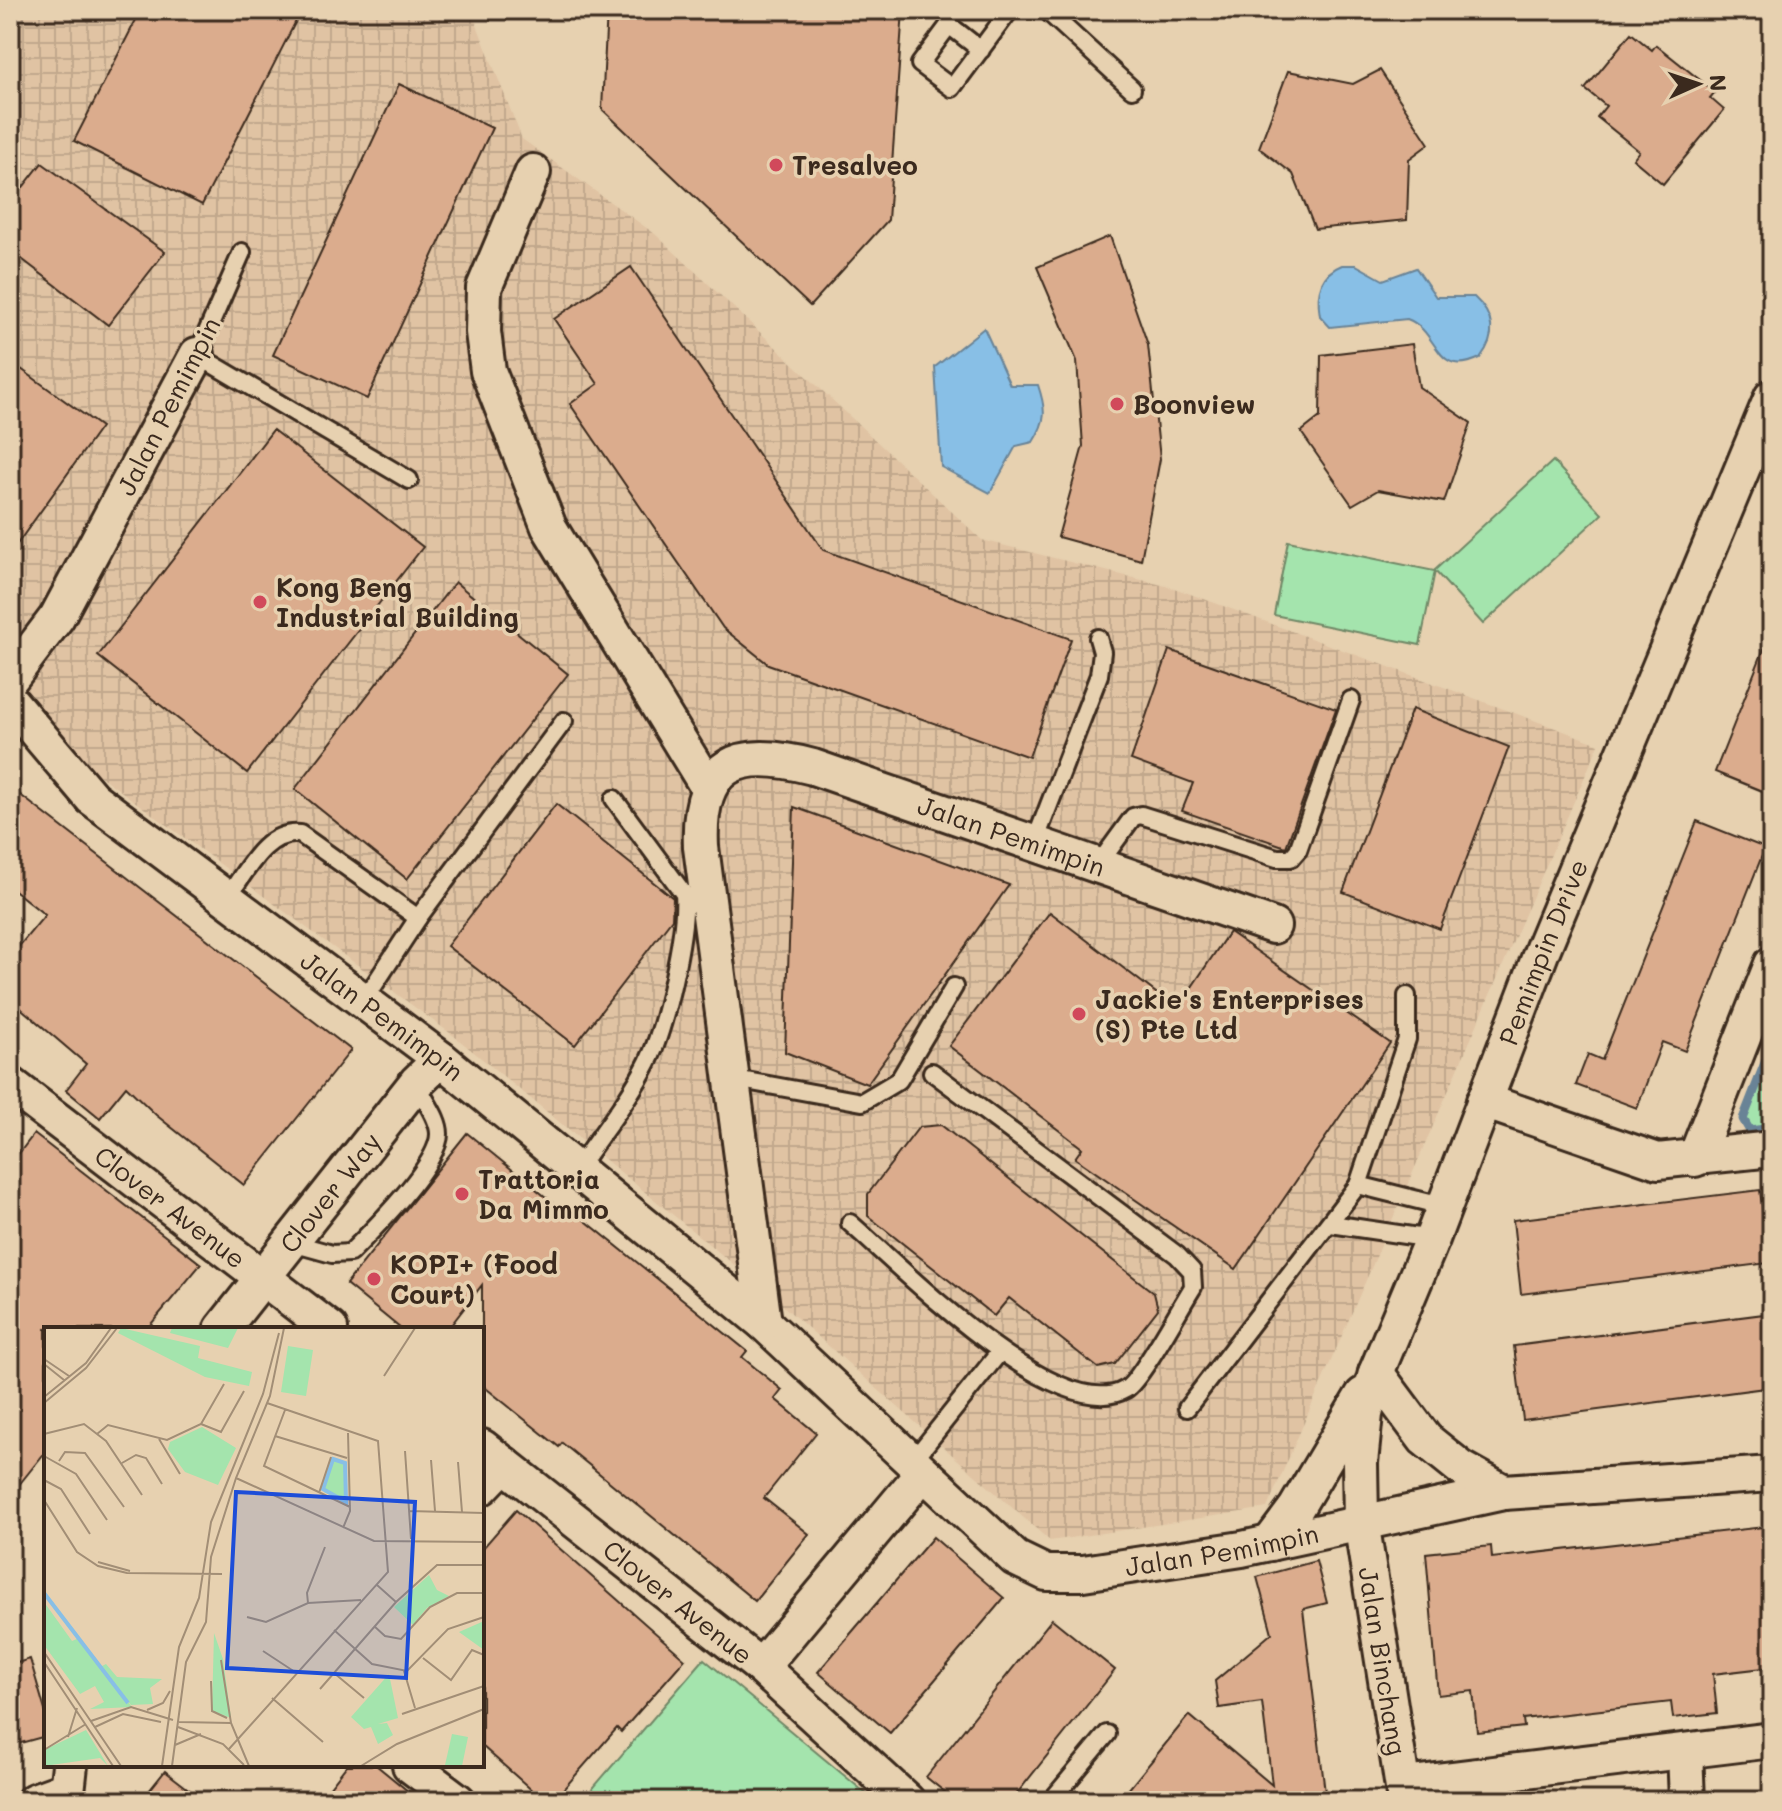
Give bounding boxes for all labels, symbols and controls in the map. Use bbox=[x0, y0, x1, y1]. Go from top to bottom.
north arrow bbox=[1658, 44, 1738, 124]
text: N bbox=[1704, 74, 1733, 92]
place label: Tresalveo bbox=[792, 148, 918, 182]
marker: Tresalveo bbox=[767, 156, 785, 174]
street label: Jalan Pemimpin bbox=[108, 311, 228, 501]
place label: Boonview bbox=[1133, 387, 1255, 421]
marker: Boonview bbox=[1108, 395, 1126, 413]
place label: Kong Beng Industrial Building bbox=[276, 570, 519, 634]
marker: Kong Beng Industrial Building bbox=[251, 593, 269, 611]
street label: Jalan Pemimpin bbox=[914, 788, 1110, 884]
street label: Pemimpin Drive bbox=[1491, 854, 1595, 1050]
street label: Jalan Pemimpin bbox=[294, 943, 471, 1088]
place label: Jackie's Enterprises (S) Pte Ltd bbox=[1095, 982, 1364, 1046]
marker: Jackie's Enterprises (S) Pte Ltd bbox=[1070, 1005, 1088, 1023]
street label: Clover Way bbox=[272, 1125, 388, 1260]
street label: Clover Avenue bbox=[88, 1138, 253, 1276]
place label: Trattoria Da Mimmo bbox=[478, 1162, 609, 1226]
marker: Trattoria Da Mimmo bbox=[453, 1185, 471, 1203]
place label: KOPI+ (Food Court) bbox=[390, 1247, 558, 1311]
marker: KOPI+ (Food Court) bbox=[365, 1270, 383, 1288]
inset map bbox=[44, 1327, 484, 1767]
street label: Jalan Pemimpin bbox=[1123, 1516, 1322, 1583]
street label: Clover Avenue bbox=[596, 1532, 760, 1671]
street label: Jalan Binchang bbox=[1351, 1564, 1415, 1758]

